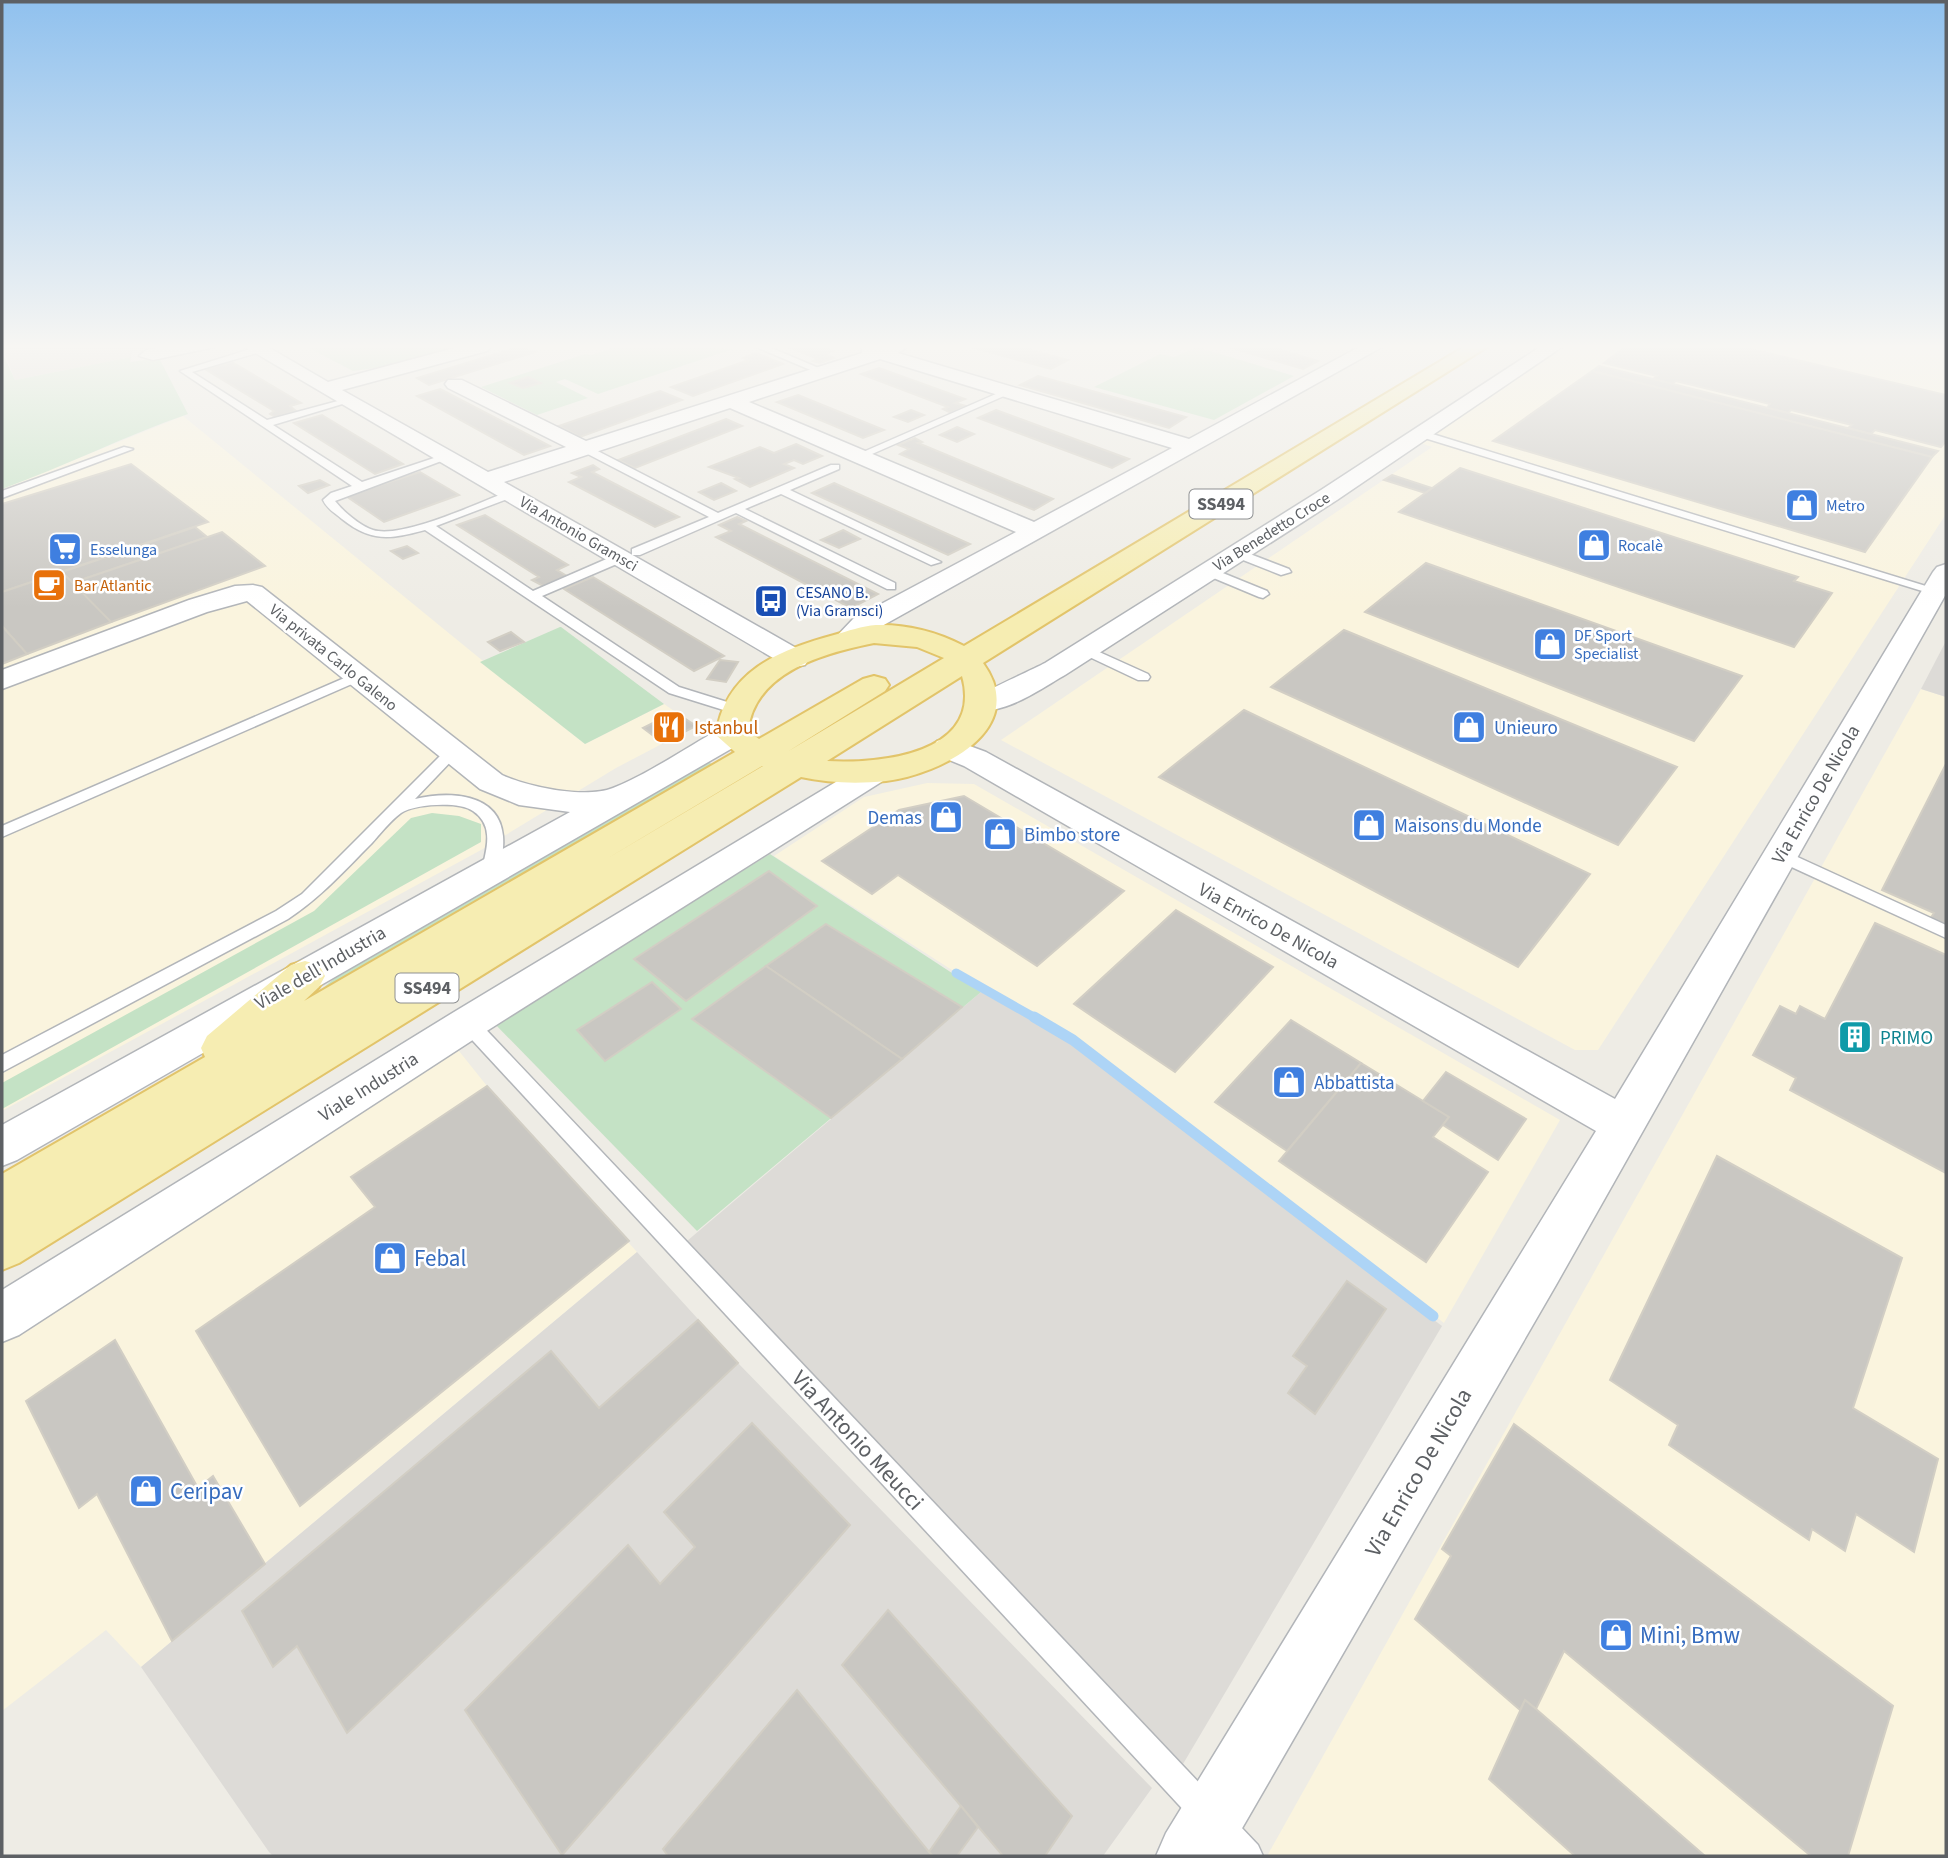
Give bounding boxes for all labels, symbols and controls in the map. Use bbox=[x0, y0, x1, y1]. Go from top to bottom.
shop icon: Metro bbox=[1783, 486, 1821, 524]
street label: Via Benedetto Croce bbox=[1209, 487, 1334, 577]
road number: SS494 bbox=[1190, 490, 1252, 518]
street label: Via Antonio Gramsci bbox=[515, 491, 642, 577]
place label: Metro bbox=[1826, 495, 1865, 517]
shop icon: Rocalè bbox=[1575, 526, 1613, 564]
supermarket icon: Esselunga bbox=[46, 530, 84, 568]
place label: Rocalè bbox=[1618, 535, 1663, 557]
place label: Esselunga bbox=[90, 539, 157, 561]
cafe icon: Bar Atlantic bbox=[30, 566, 68, 604]
place label: Bar Atlantic bbox=[74, 575, 152, 597]
bus stop icon: CESANO B. (Via Gramsci) bbox=[752, 582, 790, 620]
place label: CESANO B. (Via Gramsci) bbox=[796, 582, 883, 622]
street label: Via privata Carlo Galeno bbox=[265, 599, 402, 716]
shop icon: DF Sport Specialist bbox=[1531, 625, 1569, 663]
place label: DF Sport Specialist bbox=[1574, 625, 1639, 665]
restaurant icon: Istanbul bbox=[650, 708, 688, 746]
shop icon: Unieuro bbox=[1450, 708, 1488, 746]
place label: Istanbul bbox=[694, 715, 758, 742]
place label: Unieuro bbox=[1494, 715, 1558, 742]
street label: Via Enrico De Nicola bbox=[1765, 720, 1867, 869]
shop icon: Demas bbox=[927, 798, 965, 836]
place label: Demas bbox=[868, 805, 922, 832]
shop icon: Maisons du Monde bbox=[1350, 806, 1388, 844]
place label: Maisons du Monde bbox=[1394, 813, 1542, 840]
shop icon: Bimbo store bbox=[981, 815, 1019, 853]
place label: Bimbo store bbox=[1024, 822, 1120, 849]
street label: Via Enrico De Nicola bbox=[1193, 877, 1343, 976]
street label: Viale dell'Industria bbox=[250, 920, 391, 1017]
road number: SS494 bbox=[396, 973, 458, 1002]
building icon: PRIMO bbox=[1836, 1018, 1874, 1056]
place label: PRIMO bbox=[1880, 1025, 1933, 1052]
street label: Viale Industria bbox=[314, 1046, 424, 1129]
shop icon: Abbattista bbox=[1270, 1063, 1308, 1101]
place label: Abbattista bbox=[1314, 1070, 1395, 1097]
shop icon: Febal bbox=[371, 1239, 409, 1277]
place label: Febal bbox=[414, 1242, 466, 1275]
street label: Via Antonio Meucci bbox=[784, 1363, 931, 1518]
street label: Via Enrico De Nicola bbox=[1357, 1382, 1480, 1563]
shop icon: Ceripav bbox=[127, 1472, 165, 1510]
place label: Ceripav bbox=[170, 1475, 243, 1508]
shop icon: Mini, Bmw bbox=[1597, 1616, 1635, 1654]
place label: Mini, Bmw bbox=[1640, 1619, 1740, 1652]

